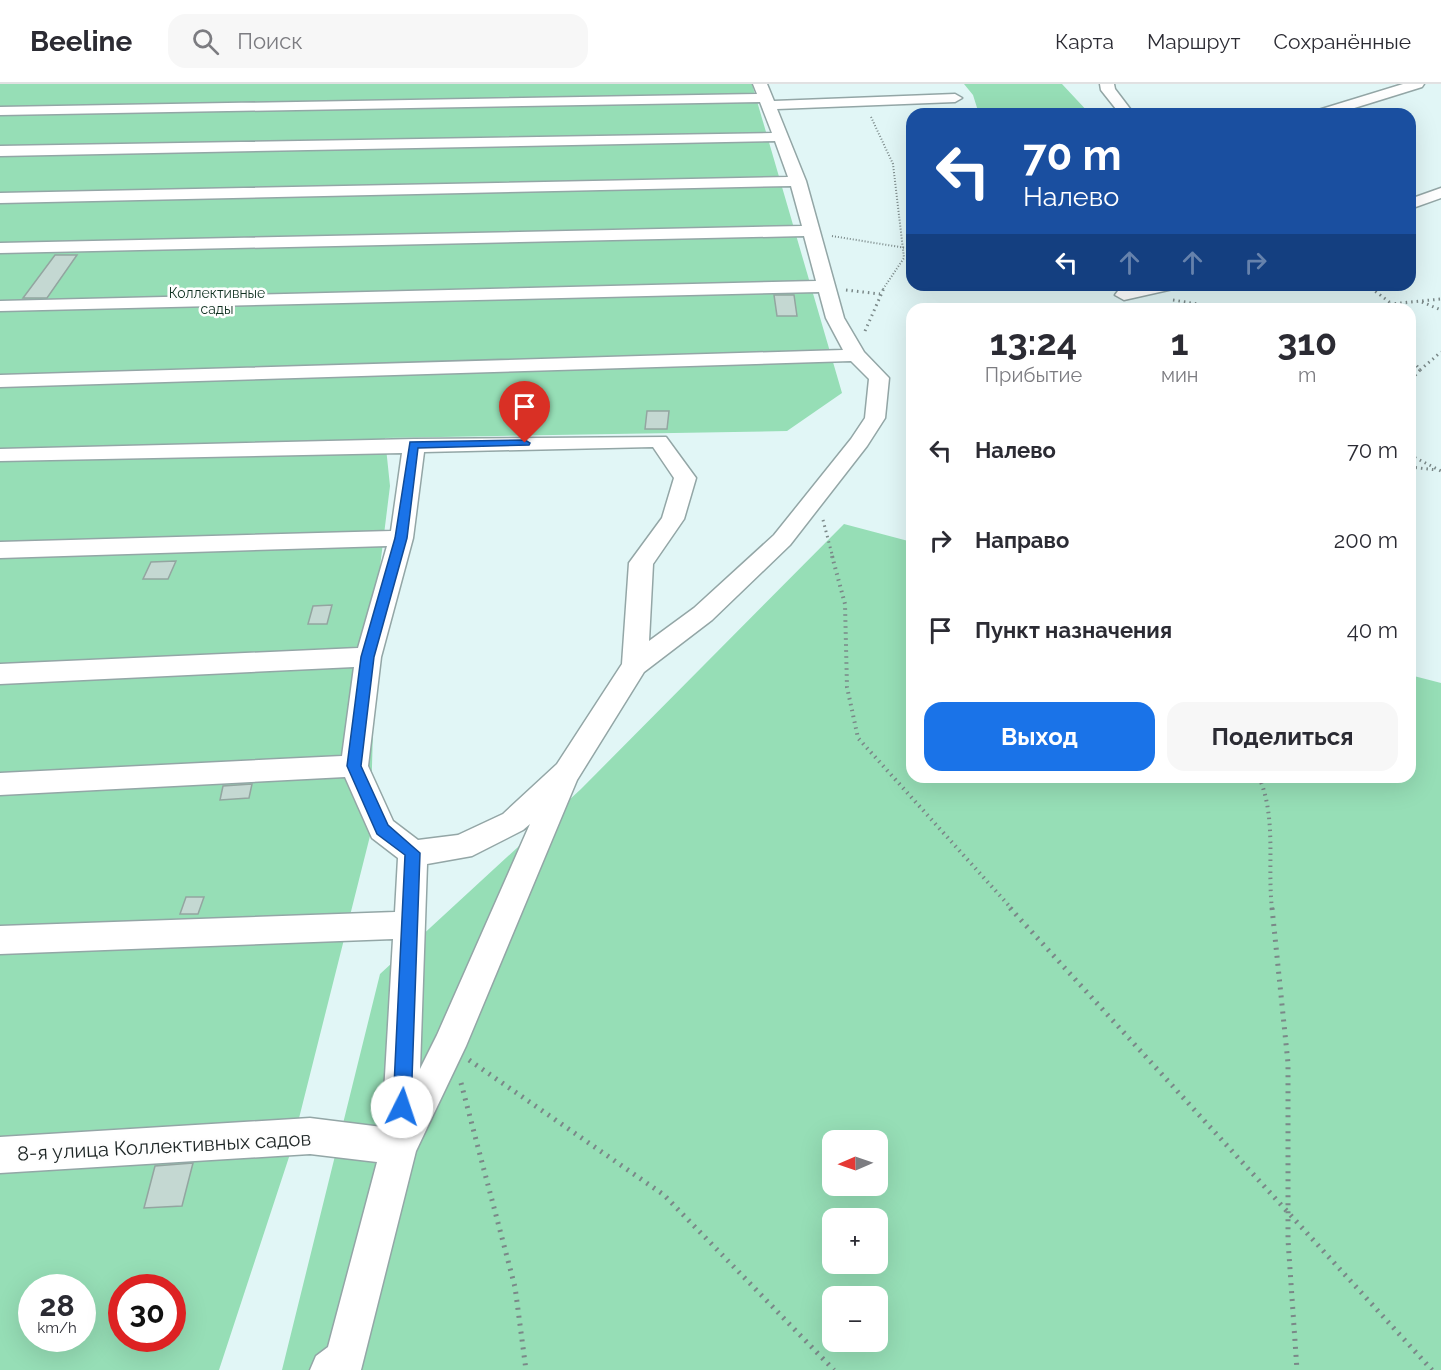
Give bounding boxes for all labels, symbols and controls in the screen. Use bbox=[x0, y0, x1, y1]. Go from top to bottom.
search box bbox=[168, 14, 588, 68]
text: Beeline bbox=[30, 25, 132, 58]
icon: search bbox=[189, 25, 222, 58]
text: Поиск bbox=[237, 28, 303, 54]
text: Карта bbox=[1055, 29, 1114, 54]
text: Маршрут bbox=[1147, 29, 1240, 54]
text: Сохранённые bbox=[1273, 29, 1411, 54]
text: 70 m bbox=[1023, 131, 1122, 180]
icon: left bbox=[924, 132, 1002, 210]
text: Налево bbox=[1023, 181, 1119, 212]
icon: left bbox=[1050, 246, 1083, 279]
icon: ahead bbox=[1113, 246, 1146, 279]
icon: ahead bbox=[1176, 246, 1209, 279]
icon: right bbox=[1239, 246, 1272, 279]
park label: Коллективные сады bbox=[169, 285, 265, 317]
text: 13:24 bbox=[990, 321, 1077, 363]
text: 1 bbox=[1171, 321, 1189, 363]
text: 310 bbox=[1277, 321, 1337, 363]
text: Прибытие bbox=[985, 363, 1082, 387]
text: мин bbox=[1161, 363, 1198, 387]
text: m bbox=[1298, 363, 1316, 387]
pin bbox=[499, 381, 550, 443]
icon: arrive bbox=[508, 390, 541, 423]
icon: left bbox=[924, 434, 957, 467]
text: Налево bbox=[975, 437, 1056, 463]
text: 70 m bbox=[1347, 437, 1398, 463]
icon: right bbox=[924, 524, 957, 557]
text: Направо bbox=[975, 527, 1069, 553]
text: 200 m bbox=[1334, 527, 1398, 553]
icon: arrive bbox=[924, 614, 957, 647]
text: Пункт назначения bbox=[975, 617, 1172, 643]
text: 40 m bbox=[1347, 617, 1398, 643]
button: Выход bbox=[924, 702, 1155, 771]
button: Поделиться bbox=[1167, 702, 1398, 771]
position arrow bbox=[370, 1075, 434, 1139]
street label: 8-я улица Коллективных садов bbox=[16, 1126, 312, 1166]
north arrow bbox=[822, 1130, 888, 1196]
map controls bbox=[822, 1130, 888, 1352]
button: + bbox=[822, 1208, 888, 1274]
speed limit sign: 30 bbox=[108, 1274, 186, 1352]
button: − bbox=[822, 1286, 888, 1352]
text: 28 bbox=[39, 1288, 75, 1323]
text: km/h bbox=[37, 1319, 77, 1337]

